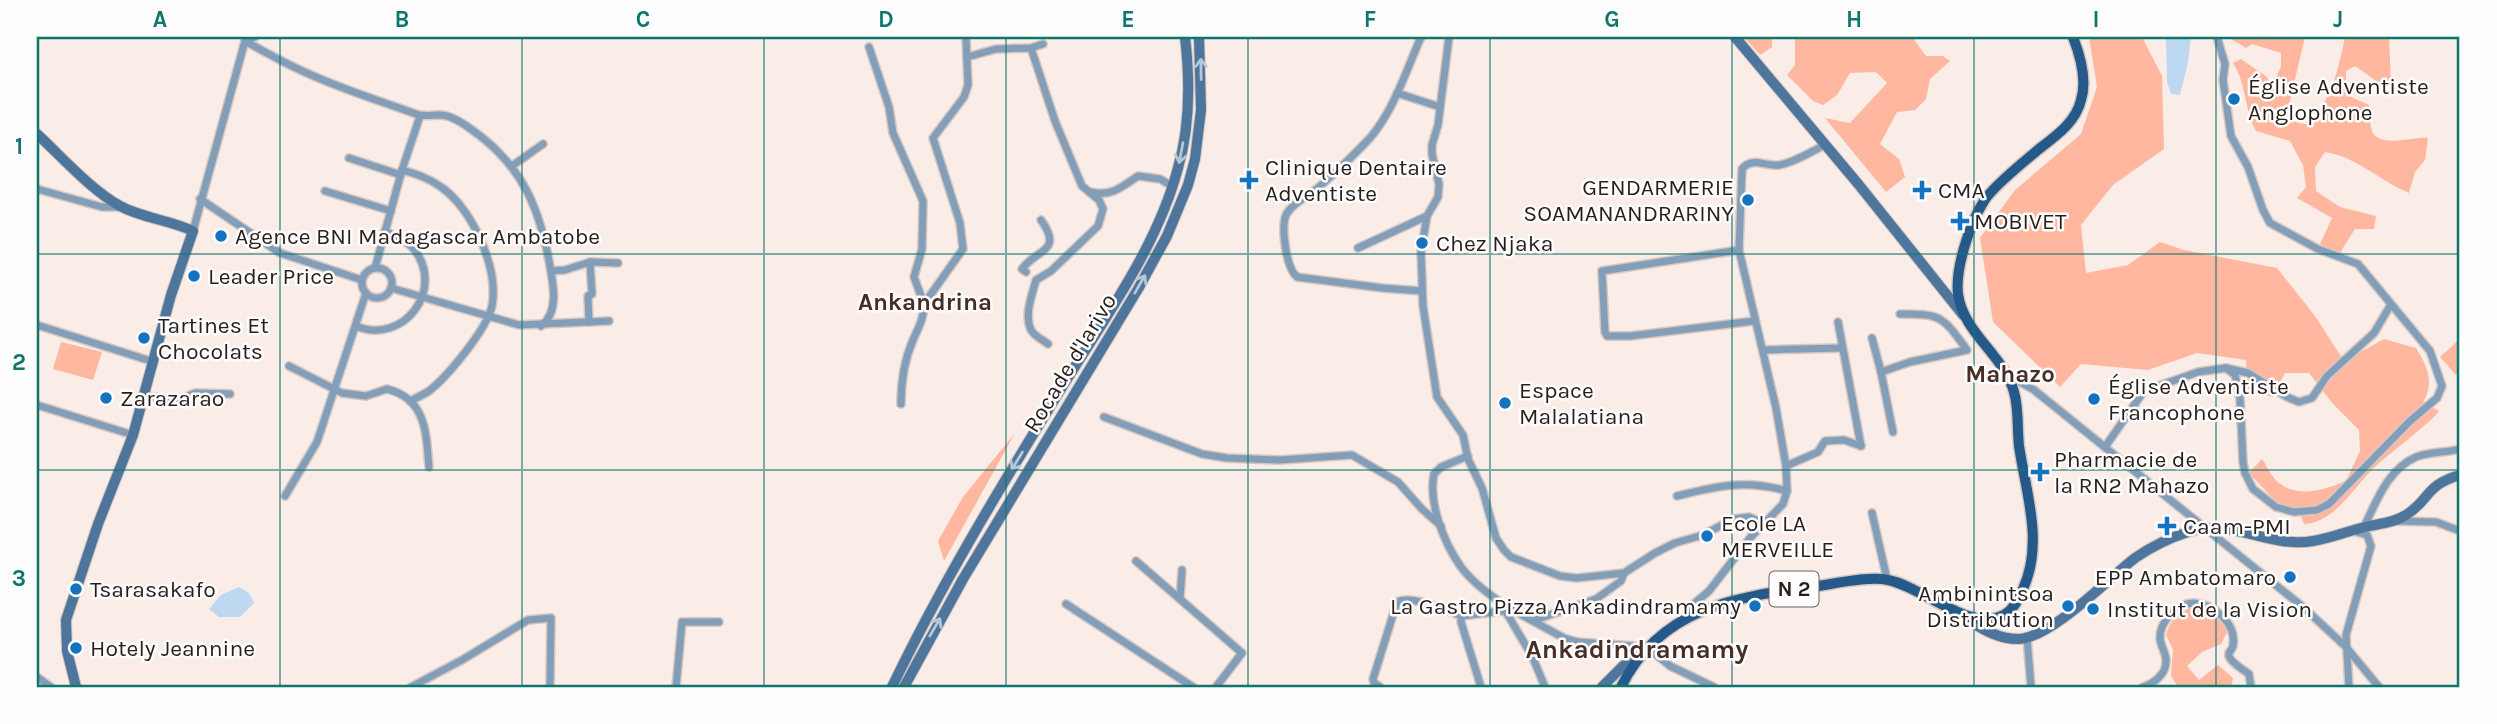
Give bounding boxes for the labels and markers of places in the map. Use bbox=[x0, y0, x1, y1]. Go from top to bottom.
place label: Église Adventiste Anglophone bbox=[2248, 73, 2429, 126]
marker: Église Adventiste Anglophone bbox=[2226, 91, 2242, 107]
place label: Clinique Dentaire Adventiste bbox=[1265, 154, 1447, 207]
marker: Clinique Dentaire Adventiste bbox=[1239, 170, 1259, 190]
place label: GENDARMERIE SOAMANANDRARINY bbox=[1523, 174, 1734, 227]
place label: CMA bbox=[1938, 177, 1985, 204]
marker: CMA bbox=[1912, 180, 1932, 200]
marker: GENDARMERIE SOAMANANDRARINY bbox=[1740, 192, 1756, 208]
place label: MOBIVET bbox=[1974, 208, 2067, 235]
marker: MOBIVET bbox=[1952, 213, 1968, 229]
place label: Agence BNI Madagascar Ambatobe bbox=[235, 223, 600, 250]
marker: Agence BNI Madagascar Ambatobe bbox=[213, 228, 229, 244]
place label: Chez Njaka bbox=[1436, 230, 1553, 257]
marker: Chez Njaka bbox=[1414, 235, 1430, 251]
place label: Leader Price bbox=[208, 263, 334, 290]
marker: Leader Price bbox=[186, 268, 202, 284]
place label: Tartines Et Chocolats bbox=[158, 312, 269, 365]
marker: Tartines Et Chocolats bbox=[136, 330, 152, 346]
place label: Église Adventiste Francophone bbox=[2108, 373, 2289, 426]
place label: Espace Malalatiana bbox=[1519, 377, 1644, 430]
place label: Zarazarao bbox=[120, 385, 224, 412]
marker: Zarazarao bbox=[98, 390, 114, 406]
marker: Église Adventiste Francophone bbox=[2086, 391, 2102, 407]
marker: Espace Malalatiana bbox=[1497, 395, 1513, 411]
place label: Pharmacie de la RN2 Mahazo bbox=[2054, 446, 2209, 499]
marker: Pharmacie de la RN2 Mahazo bbox=[2032, 464, 2048, 480]
place label: Ecole LA MERVEILLE bbox=[1721, 510, 1834, 563]
place label: Caam-PMI bbox=[2183, 513, 2291, 540]
marker: Caam-PMI bbox=[2157, 516, 2177, 536]
marker: Ecole LA MERVEILLE bbox=[1699, 528, 1715, 544]
place label: EPP Ambatomaro bbox=[2095, 564, 2276, 591]
marker: EPP Ambatomaro bbox=[2282, 569, 2298, 585]
place label: Tsarasakafo bbox=[90, 576, 216, 603]
place label: Ambinintsoa Distribution bbox=[1918, 580, 2054, 633]
marker: Tsarasakafo bbox=[68, 581, 84, 597]
place label: La Gastro Pizza Ankadindramamy bbox=[1390, 593, 1741, 620]
place label: Institut de la Vision bbox=[2107, 596, 2312, 623]
marker: La Gastro Pizza Ankadindramamy bbox=[1747, 598, 1763, 614]
marker: Ambinintsoa Distribution bbox=[2060, 598, 2076, 614]
marker: Institut de la Vision bbox=[2085, 601, 2101, 617]
place label: Hotely Jeannine bbox=[90, 635, 255, 662]
marker: Hotely Jeannine bbox=[68, 640, 84, 656]

